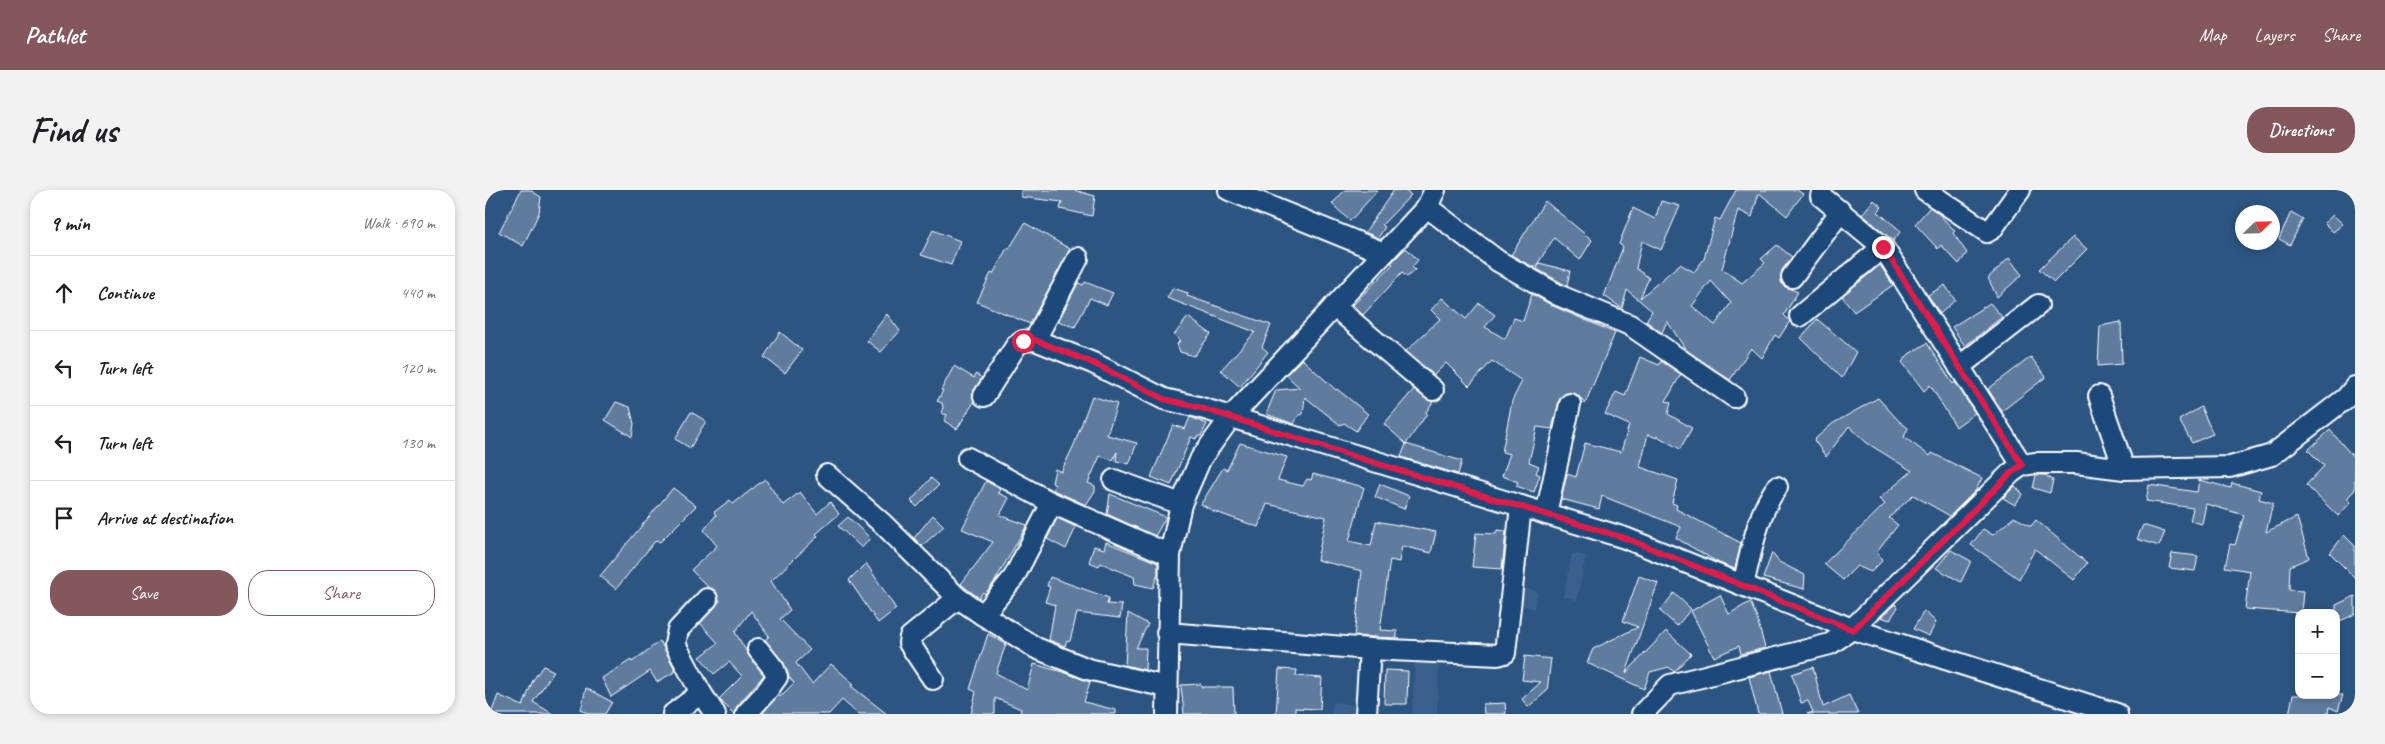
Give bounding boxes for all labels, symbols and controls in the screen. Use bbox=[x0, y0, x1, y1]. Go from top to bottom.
text: Pathlet bbox=[25, 20, 85, 50]
text: Map bbox=[2199, 24, 2227, 46]
text: Layers bbox=[2255, 24, 2294, 46]
text: Share bbox=[2322, 24, 2360, 46]
button: Directions bbox=[2247, 107, 2355, 153]
text: Find us bbox=[30, 108, 117, 153]
north arrow bbox=[2235, 205, 2280, 250]
text: 9 min bbox=[50, 210, 90, 236]
text: Walk · 690 m bbox=[363, 213, 435, 233]
route end bbox=[1872, 236, 1895, 259]
icon: ahead bbox=[50, 279, 78, 307]
text: Continue bbox=[97, 281, 154, 305]
text: 440 m bbox=[401, 283, 435, 303]
route start bbox=[1012, 330, 1035, 353]
icon: left bbox=[50, 354, 78, 382]
text: Turn left bbox=[97, 356, 152, 380]
text: 120 m bbox=[401, 358, 435, 378]
icon: left bbox=[50, 429, 78, 457]
text: Turn left bbox=[97, 431, 152, 455]
text: 130 m bbox=[401, 433, 435, 453]
icon: arrive bbox=[50, 504, 78, 532]
text: Arrive at destination bbox=[97, 506, 233, 530]
button: Save bbox=[50, 570, 238, 616]
button: Share bbox=[248, 570, 435, 616]
map controls bbox=[2295, 609, 2340, 699]
button: + bbox=[2295, 609, 2340, 654]
button: − bbox=[2295, 654, 2340, 699]

